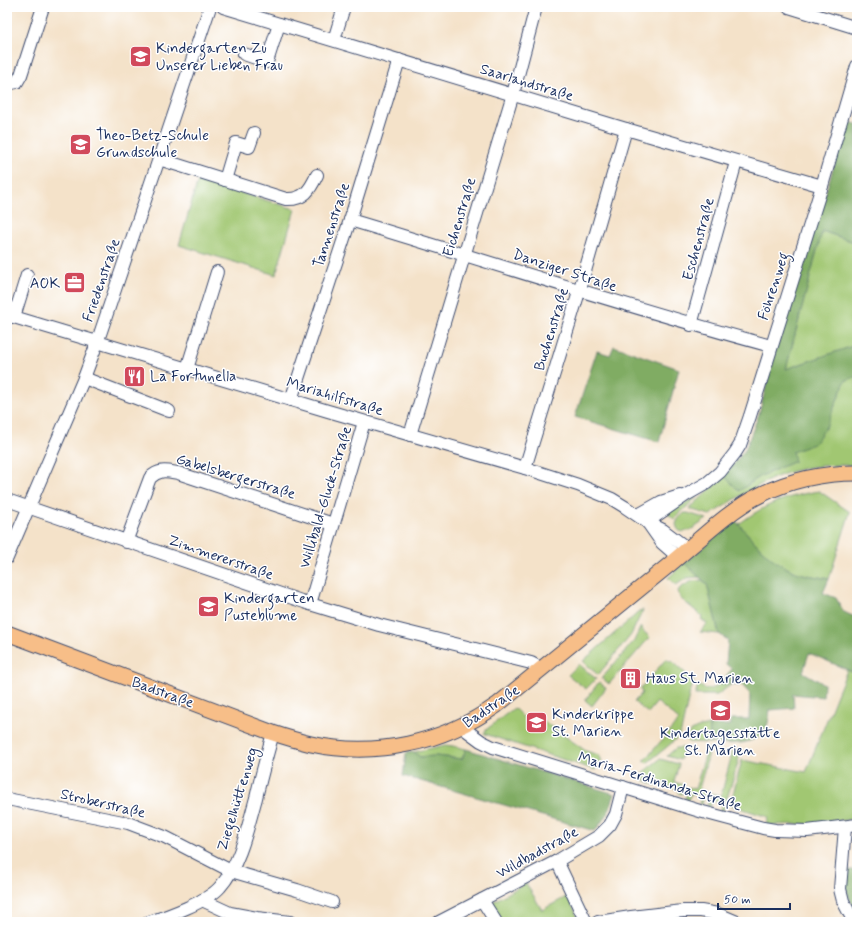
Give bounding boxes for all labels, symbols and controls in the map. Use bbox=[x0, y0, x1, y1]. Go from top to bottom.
place label: Kindergarten Zu Unserer Lieben Frau bbox=[156, 39, 283, 76]
school or university icon: Kindergarten Zu Unserer Lieben Frau bbox=[127, 44, 153, 70]
street label: Saarlandstraße bbox=[478, 59, 576, 107]
place label: Theo-Betz-Schule Grundschule bbox=[96, 126, 209, 163]
school or university icon: Theo-Betz-Schule Grundschule bbox=[67, 131, 93, 157]
street label: Eichenstraße bbox=[438, 175, 481, 259]
street label: Tannenstraße bbox=[309, 180, 355, 270]
street label: Eschenstraße bbox=[678, 196, 720, 283]
street label: Friedenstraße bbox=[78, 236, 126, 325]
street label: Danziger Straße bbox=[510, 245, 619, 297]
street label: Föhrenweg bbox=[754, 250, 795, 323]
office icon: AOK bbox=[62, 270, 88, 296]
place label: AOK bbox=[30, 274, 60, 294]
street label: Buchenstraße bbox=[530, 285, 574, 373]
restaurant icon: La Fortunella bbox=[122, 363, 148, 389]
place label: La Fortunella bbox=[150, 367, 236, 387]
street label: Mariahilfstraße bbox=[284, 373, 386, 421]
street label: Willibald-Gluck-Straße bbox=[295, 424, 357, 571]
street label: Gabelsbergerstraße bbox=[173, 449, 298, 506]
street label: Zimmererstraße bbox=[165, 531, 276, 585]
place label: Kindergarten Pusteblume bbox=[224, 589, 315, 626]
school or university icon: Kindergarten Pusteblume bbox=[196, 594, 222, 620]
building icon: Haus St. Marien bbox=[617, 665, 643, 691]
place label: Haus St. Marien bbox=[646, 669, 754, 689]
street label: Badstraße bbox=[129, 672, 197, 713]
street label: Badstraße bbox=[459, 680, 524, 733]
school or university icon: Kindertagesstätte St. Marien bbox=[707, 697, 733, 723]
place label: Kinderkrippe St. Marien bbox=[552, 705, 634, 742]
school or university icon: Kinderkrippe St. Marien bbox=[524, 710, 550, 736]
place label: Kindertagesstätte St. Marien bbox=[660, 724, 780, 761]
street label: Ziegelhüttenweg bbox=[213, 745, 264, 854]
street label: Maria-Ferdinanda-Straße bbox=[575, 748, 744, 816]
street label: Stroberstraße bbox=[58, 784, 147, 823]
street label: Wildbadstraße bbox=[493, 822, 582, 884]
scale bar bbox=[718, 885, 790, 911]
text: 50 m bbox=[724, 892, 751, 908]

